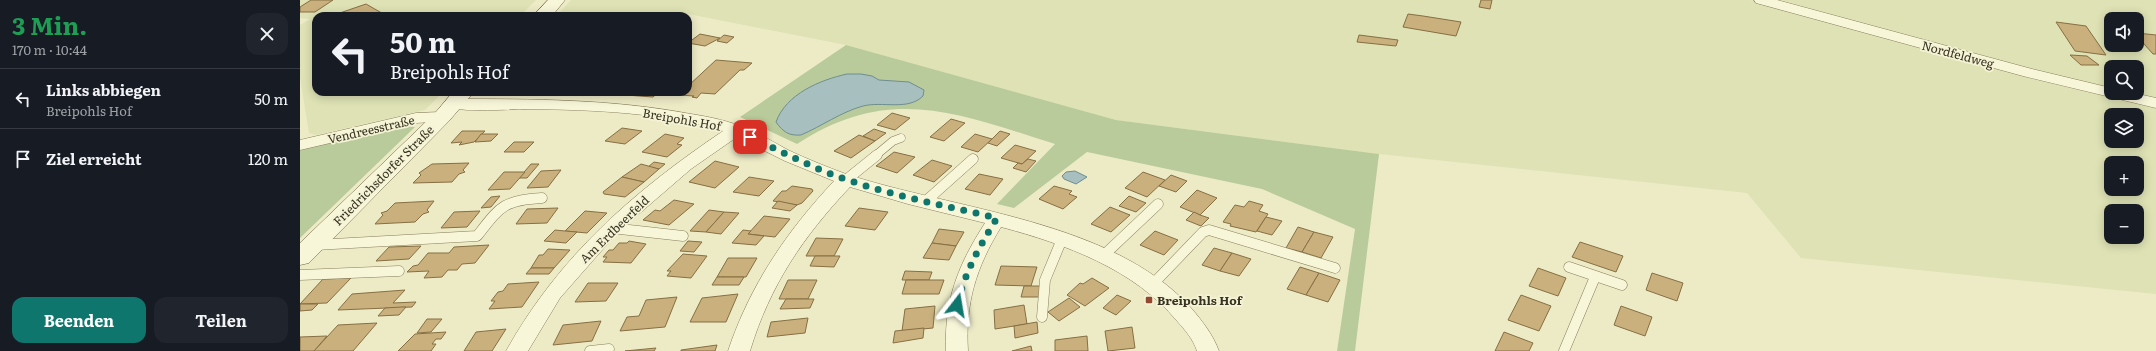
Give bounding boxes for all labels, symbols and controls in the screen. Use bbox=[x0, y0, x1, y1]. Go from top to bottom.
text: 3 Min. bbox=[12, 7, 87, 42]
map controls bbox=[2104, 12, 2144, 244]
button: sound bbox=[2104, 12, 2144, 52]
button: close bbox=[246, 13, 288, 55]
text: 50 m bbox=[390, 20, 456, 62]
icon: left bbox=[324, 28, 376, 80]
street label: Nordfeldweg bbox=[1920, 36, 1996, 72]
text: 170 m · 10:44 bbox=[12, 40, 87, 59]
text: Breipohls Hof bbox=[390, 58, 509, 85]
button: search bbox=[2104, 60, 2144, 100]
text: Links abbiegen bbox=[46, 78, 161, 101]
text: 50 m bbox=[254, 87, 288, 110]
icon: left bbox=[12, 88, 34, 110]
text: Breipohls Hof bbox=[46, 101, 132, 120]
street label: Breipohls Hof bbox=[641, 103, 724, 135]
button: layers bbox=[2104, 108, 2144, 148]
street label: Vendreesstraße bbox=[326, 110, 416, 148]
pin bbox=[733, 120, 767, 154]
street label: Friedrichsdorfer Straße bbox=[329, 121, 437, 229]
icon: arrive bbox=[739, 126, 761, 148]
text: Ziel erreicht bbox=[46, 147, 141, 170]
text: 120 m bbox=[248, 147, 288, 170]
icon: arrive bbox=[12, 148, 34, 170]
button: + bbox=[2104, 156, 2144, 196]
street label: Am Erdbeerfeld bbox=[575, 191, 653, 267]
button: − bbox=[2104, 204, 2144, 244]
position arrow bbox=[936, 284, 978, 326]
place label: Breipohls Hof bbox=[1157, 291, 1244, 309]
marker: Breipohls Hof bbox=[1144, 295, 1154, 305]
button: Beenden bbox=[12, 297, 146, 343]
button: Teilen bbox=[154, 297, 288, 343]

